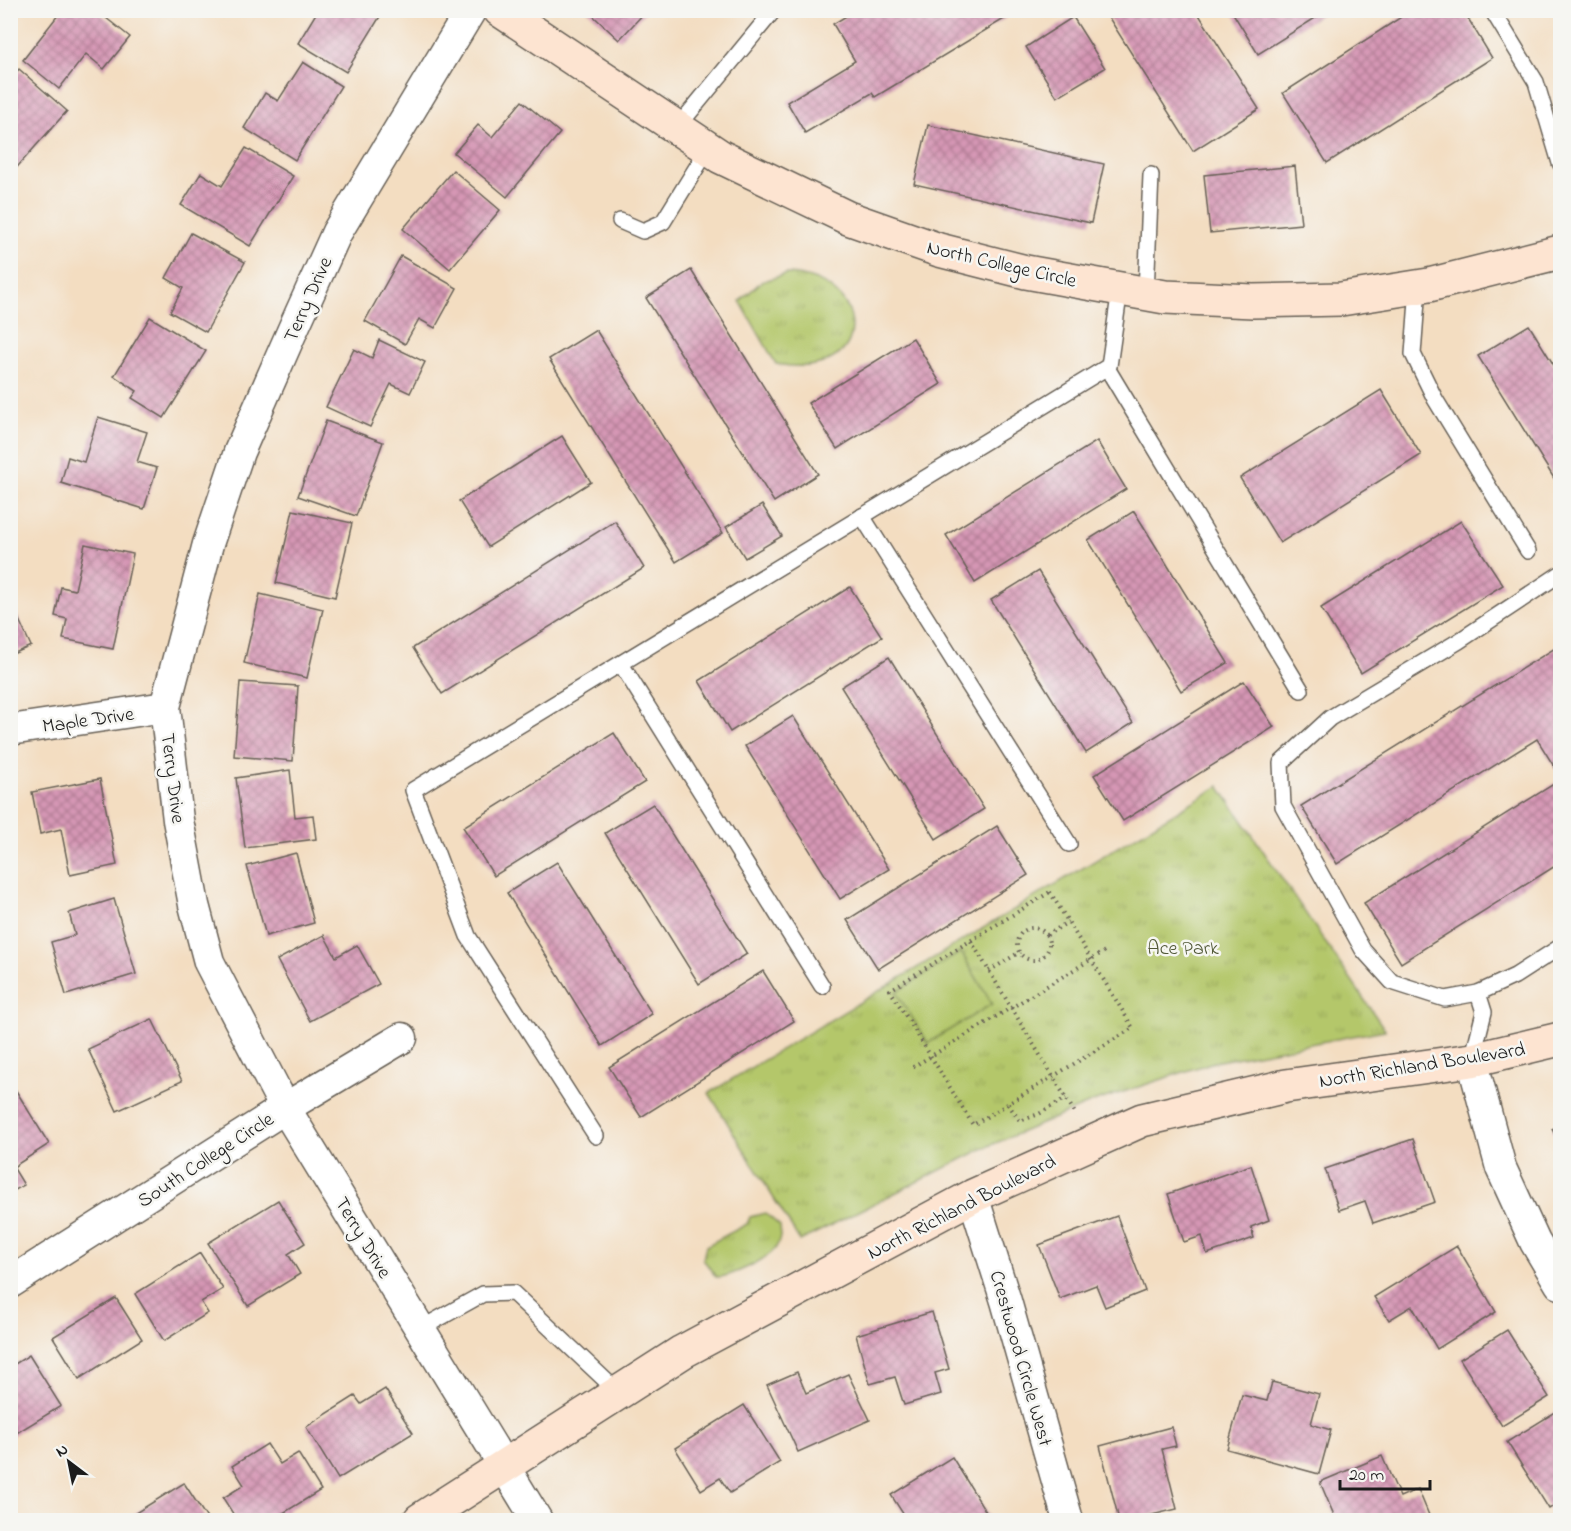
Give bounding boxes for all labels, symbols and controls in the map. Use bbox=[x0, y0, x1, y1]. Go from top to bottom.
street label: North College Circle bbox=[924, 234, 1079, 298]
street label: Terry Drive bbox=[278, 253, 341, 347]
street label: Maple Drive bbox=[41, 701, 136, 742]
street label: Terry Drive bbox=[152, 732, 191, 825]
park label: Ace Park bbox=[1147, 935, 1219, 964]
street label: North Richland Boulevard bbox=[1317, 1036, 1527, 1097]
street label: South College Circle bbox=[133, 1106, 281, 1217]
street label: North Richland Boulevard bbox=[863, 1148, 1061, 1268]
street label: Terry Drive bbox=[326, 1192, 398, 1285]
street label: Crestwood Circle West bbox=[981, 1268, 1059, 1450]
north arrow bbox=[39, 1432, 99, 1492]
text: N bbox=[51, 1438, 73, 1464]
scale bar bbox=[1340, 1453, 1430, 1491]
text: 20 m bbox=[1349, 1463, 1384, 1489]

